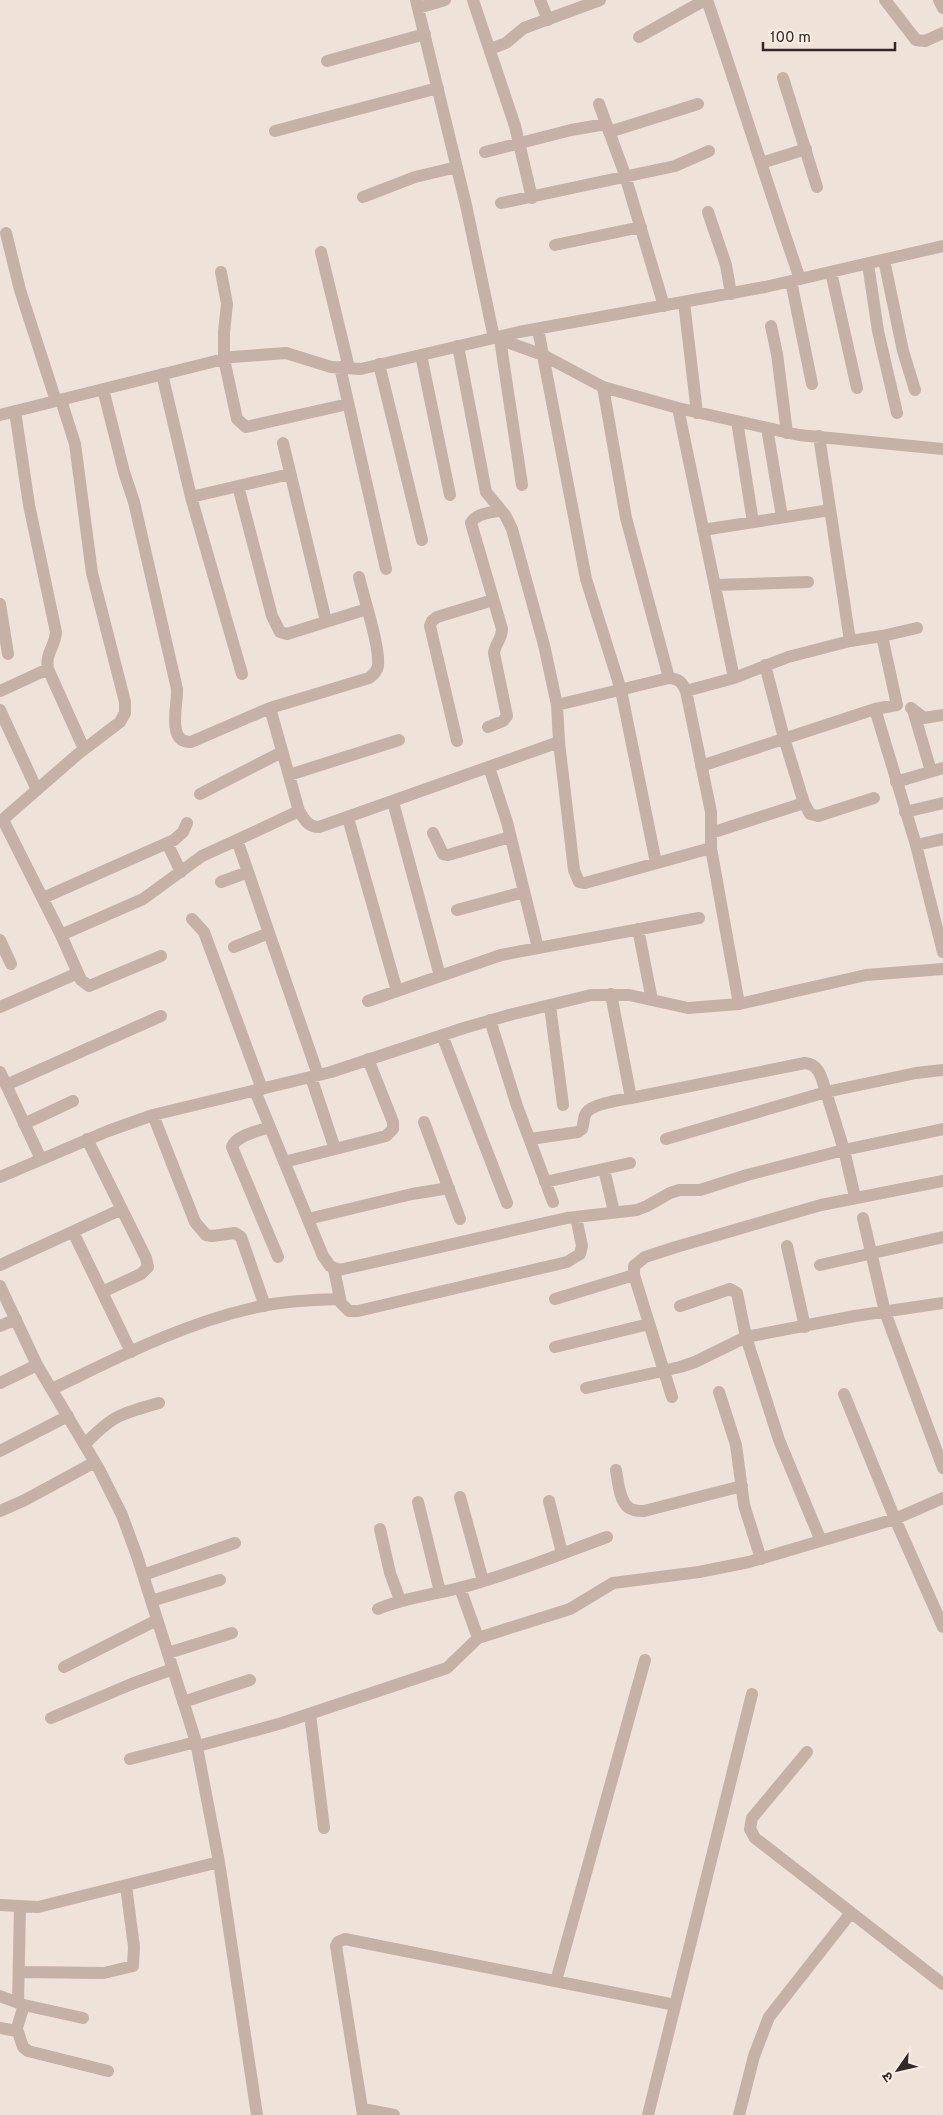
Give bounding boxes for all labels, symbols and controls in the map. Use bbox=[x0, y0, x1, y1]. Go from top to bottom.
scale bar bbox=[763, 20, 896, 52]
text: 100 m bbox=[770, 29, 811, 48]
north arrow bbox=[873, 2045, 923, 2095]
text: उ bbox=[879, 2068, 898, 2085]

